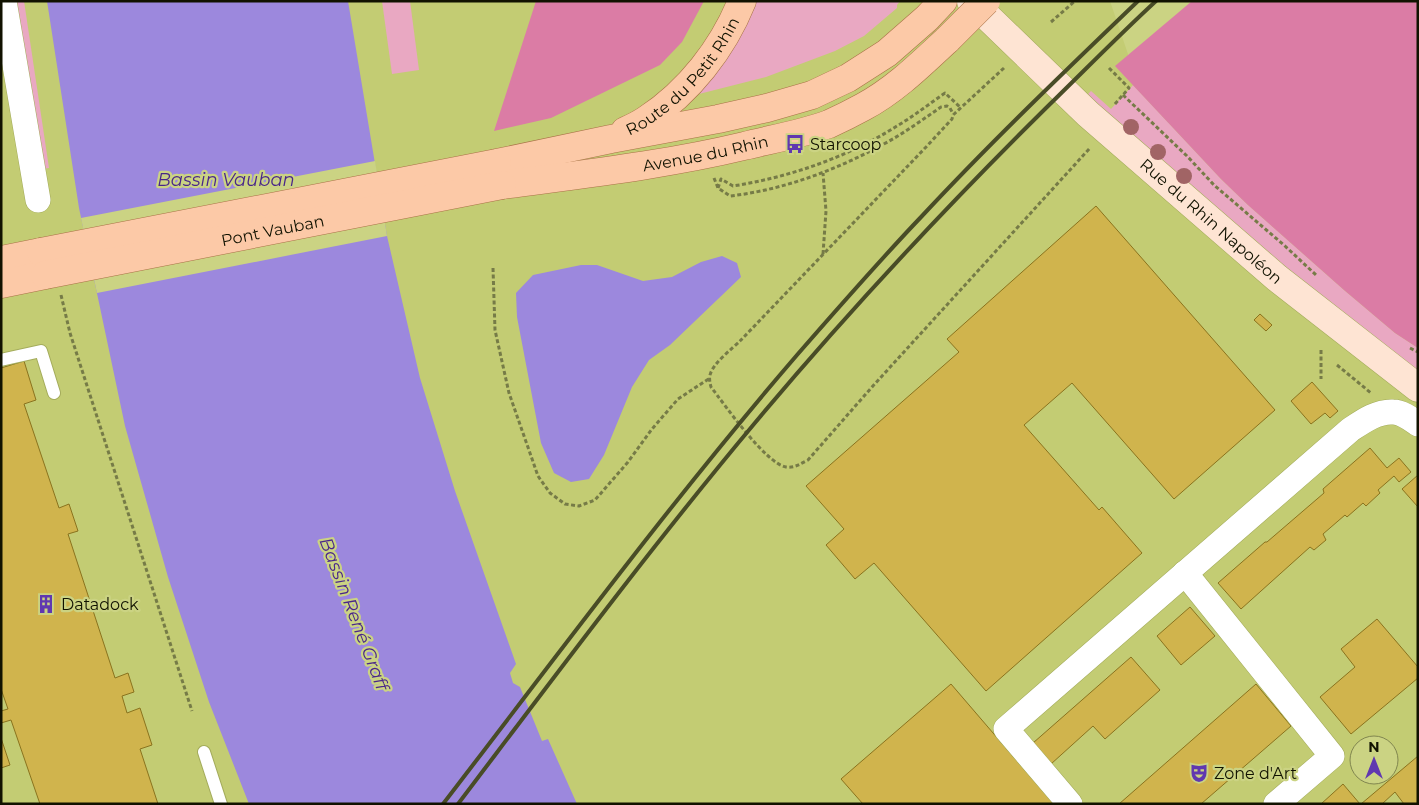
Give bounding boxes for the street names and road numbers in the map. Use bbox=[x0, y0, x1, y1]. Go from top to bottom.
street label: Route du Petit Rhin bbox=[623, 14, 743, 139]
street label: Avenue du Rhin bbox=[641, 131, 770, 175]
street label: Rue du Rhin Napoléon bbox=[1136, 154, 1286, 288]
street label: Pont Vauban bbox=[220, 211, 326, 250]

